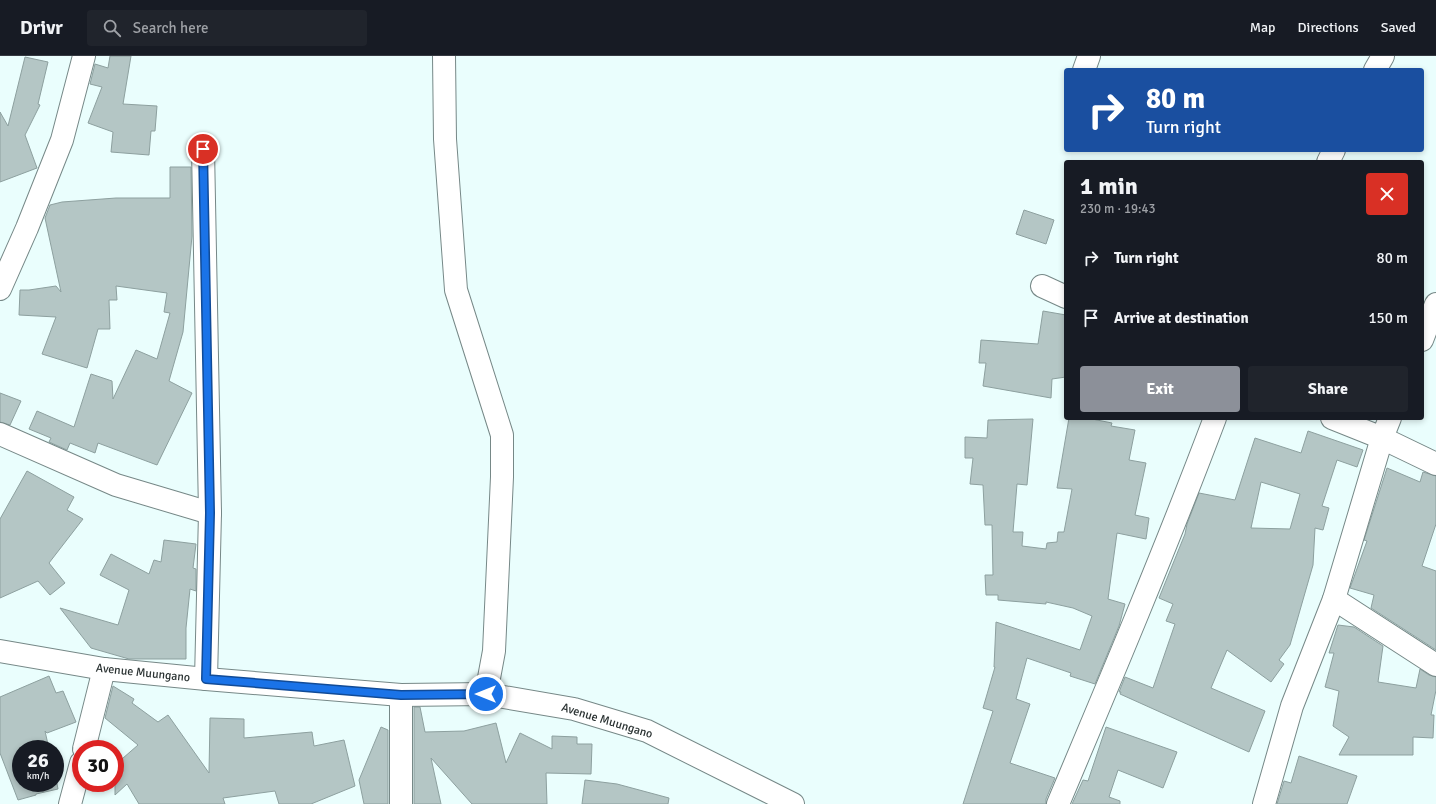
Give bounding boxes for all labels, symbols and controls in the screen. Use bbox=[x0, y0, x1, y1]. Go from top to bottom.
search box bbox=[87, 10, 367, 46]
text: Drivr bbox=[20, 16, 63, 40]
icon: search bbox=[101, 17, 123, 39]
text: Search here bbox=[133, 19, 208, 37]
text: Map bbox=[1250, 19, 1276, 36]
text: Directions bbox=[1298, 19, 1359, 36]
text: Saved bbox=[1381, 19, 1416, 36]
text: 80 m bbox=[1146, 82, 1205, 116]
icon: right bbox=[1080, 84, 1132, 136]
text: Turn right bbox=[1146, 116, 1221, 138]
pin bbox=[186, 132, 220, 166]
icon: arrive bbox=[192, 138, 214, 160]
text: 1 min bbox=[1080, 171, 1138, 201]
button: close bbox=[1366, 173, 1408, 215]
text: 230 m · 19:43 bbox=[1080, 201, 1156, 217]
icon: right bbox=[1080, 247, 1102, 269]
text: Turn right bbox=[1114, 249, 1179, 267]
text: 80 m bbox=[1377, 249, 1408, 267]
icon: arrive bbox=[1080, 307, 1102, 329]
text: Arrive at destination bbox=[1114, 309, 1249, 327]
text: 150 m bbox=[1368, 309, 1408, 327]
button: Exit bbox=[1080, 366, 1240, 412]
button: Share bbox=[1248, 366, 1408, 412]
street label: Avenue Muungano bbox=[95, 661, 191, 685]
position arrow bbox=[465, 673, 507, 715]
street label: Avenue Muungano bbox=[560, 700, 654, 742]
speed limit sign: 30 bbox=[72, 740, 124, 792]
text: 26 bbox=[27, 748, 49, 773]
text: km/h bbox=[27, 770, 49, 782]

